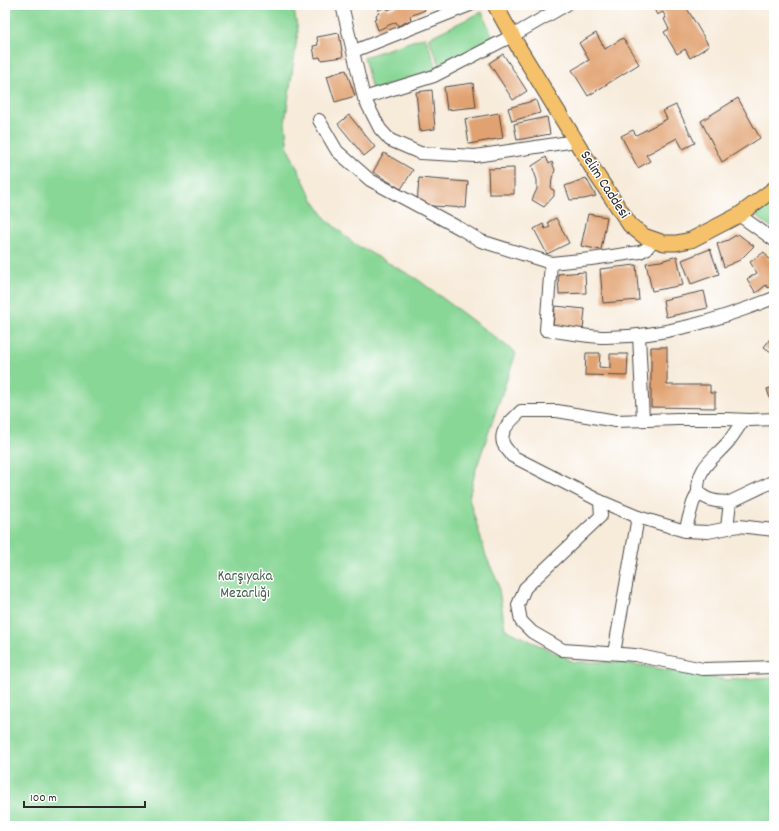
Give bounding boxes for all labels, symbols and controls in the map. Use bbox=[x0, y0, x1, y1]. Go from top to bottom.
street label: Selim Caddesi bbox=[574, 147, 634, 224]
park label: Karşıyaka Mezarlığı bbox=[217, 566, 273, 605]
scale bar bbox=[24, 783, 145, 809]
text: 100 m bbox=[30, 790, 57, 807]

